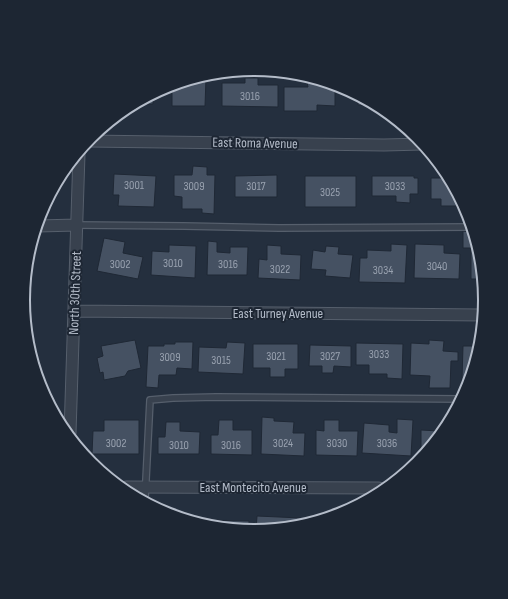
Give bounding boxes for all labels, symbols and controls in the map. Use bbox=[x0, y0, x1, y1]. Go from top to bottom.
house number: 3016 bbox=[240, 89, 260, 104]
street label: East Roma Avenue bbox=[212, 134, 298, 152]
house number: 3001 bbox=[124, 178, 145, 193]
house number: 3009 bbox=[183, 179, 205, 194]
house number: 3017 bbox=[246, 179, 266, 194]
house number: 3033 bbox=[385, 179, 405, 194]
house number: 3025 bbox=[320, 185, 340, 200]
street label: North 30th Street bbox=[65, 251, 85, 335]
house number: 3010 bbox=[163, 256, 183, 271]
house number: 3002 bbox=[110, 257, 130, 272]
house number: 3016 bbox=[218, 257, 238, 272]
house number: 3040 bbox=[427, 259, 447, 274]
house number: 3022 bbox=[270, 262, 290, 277]
house number: 3034 bbox=[373, 263, 393, 278]
street label: East Turney Avenue bbox=[233, 305, 323, 322]
house number: 3033 bbox=[369, 347, 389, 362]
house number: 3021 bbox=[266, 349, 287, 364]
house number: 3027 bbox=[320, 349, 340, 364]
house number: 3009 bbox=[159, 350, 181, 365]
house number: 3015 bbox=[211, 353, 231, 368]
house number: 3002 bbox=[106, 436, 126, 451]
house number: 3024 bbox=[273, 436, 293, 451]
house number: 3030 bbox=[327, 436, 347, 451]
house number: 3036 bbox=[377, 436, 397, 451]
house number: 3010 bbox=[169, 438, 189, 453]
house number: 3016 bbox=[221, 438, 241, 453]
street label: East Montecito Avenue bbox=[199, 479, 307, 496]

